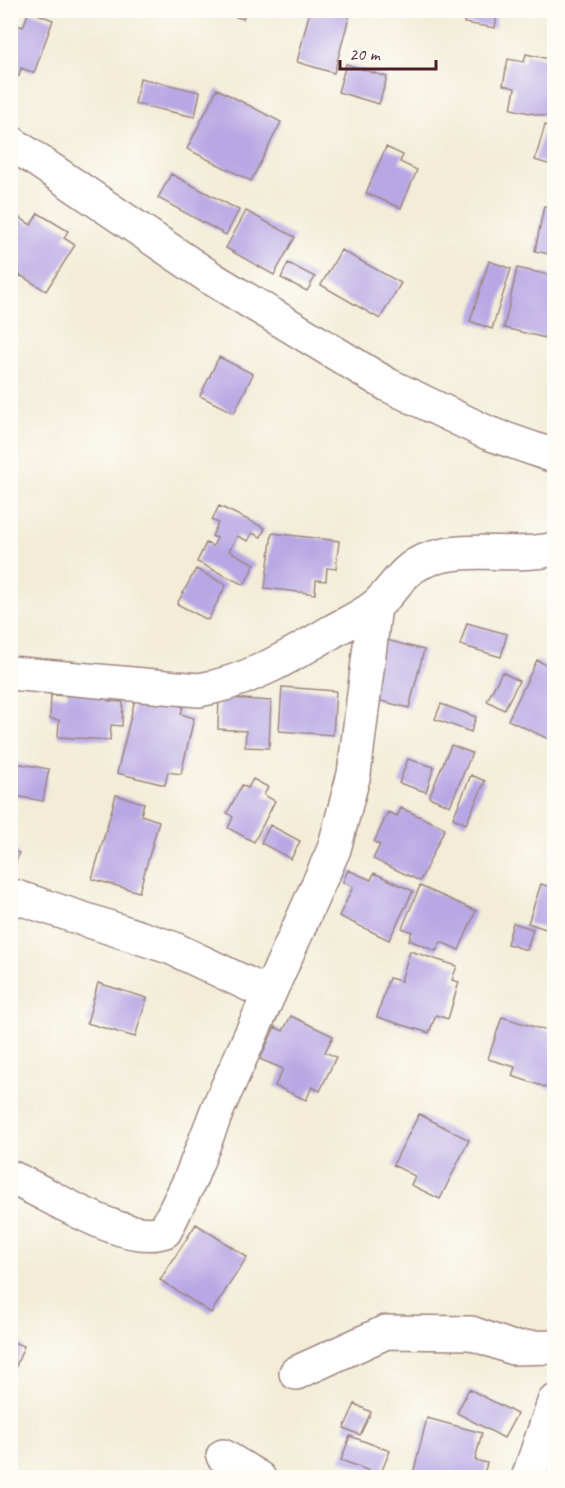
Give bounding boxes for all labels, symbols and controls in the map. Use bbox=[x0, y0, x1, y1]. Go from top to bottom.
scale bar bbox=[340, 33, 436, 71]
text: 20 m bbox=[349, 43, 382, 65]

